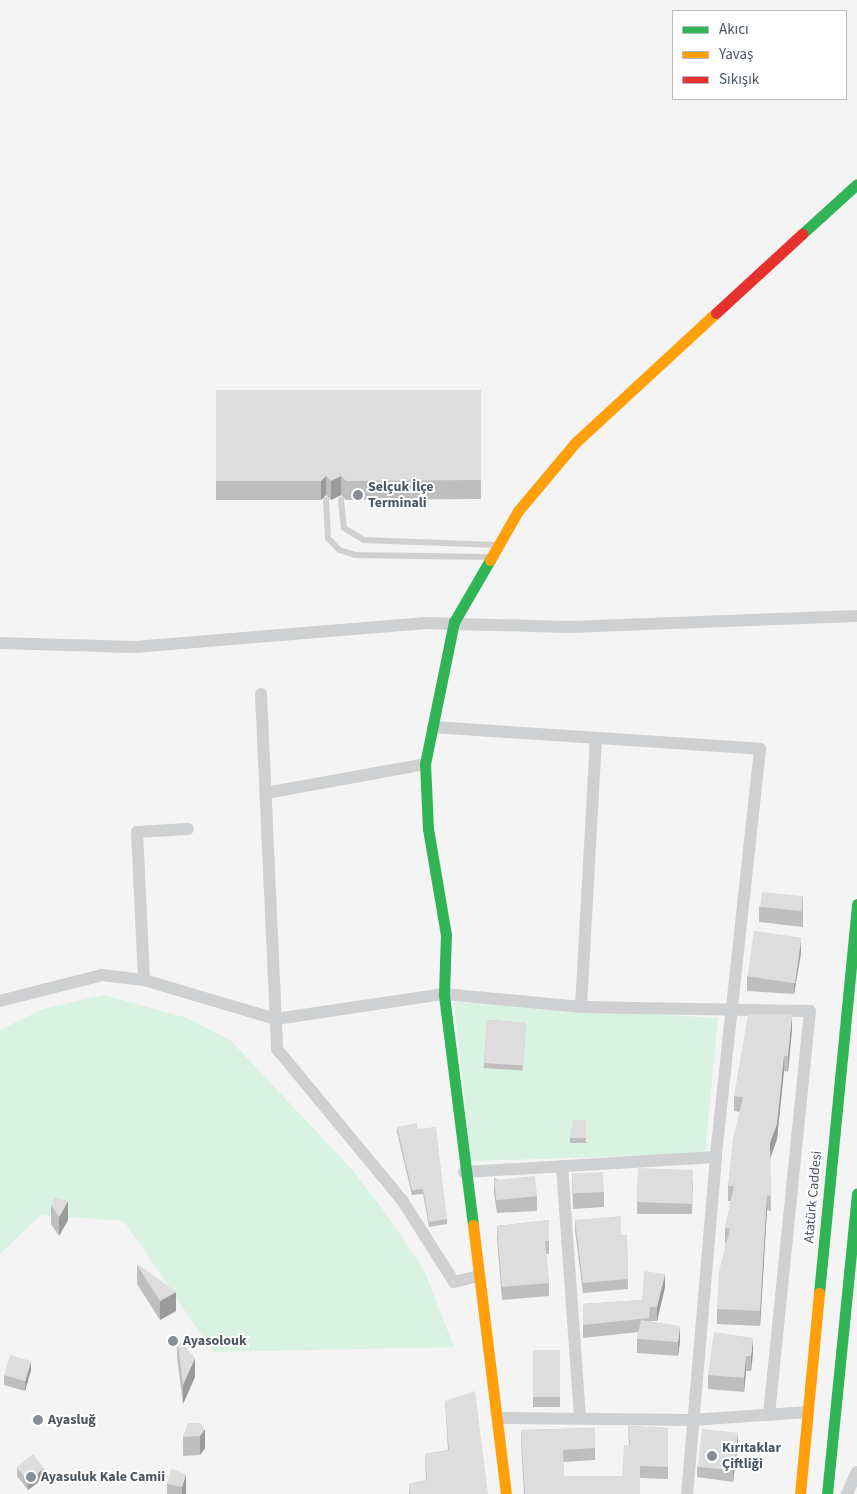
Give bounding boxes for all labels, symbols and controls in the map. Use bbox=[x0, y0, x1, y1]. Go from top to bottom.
legend bbox=[672, 10, 847, 100]
text: Akıcı bbox=[719, 19, 749, 40]
text: Yavaş bbox=[719, 44, 753, 65]
text: Sıkışık bbox=[719, 69, 759, 90]
place label: Selçuk İlçe Terminali bbox=[368, 479, 434, 512]
marker: Selçuk İlçe Terminali bbox=[352, 489, 364, 501]
street label: Atatürk Caddesi bbox=[801, 1150, 825, 1244]
place label: Ayasolouk bbox=[183, 1333, 247, 1349]
marker: Ayasolouk bbox=[167, 1335, 179, 1347]
place label: Ayasluğ bbox=[48, 1412, 96, 1428]
marker: Ayasluğ bbox=[32, 1414, 44, 1426]
place label: Kırıtaklar Çiftliği bbox=[722, 1440, 781, 1472]
marker: Kırıtaklar Çiftliği bbox=[706, 1450, 718, 1462]
place label: Ayasuluk Kale Camii bbox=[41, 1469, 165, 1485]
marker: Ayasuluk Kale Camii bbox=[25, 1471, 37, 1483]

